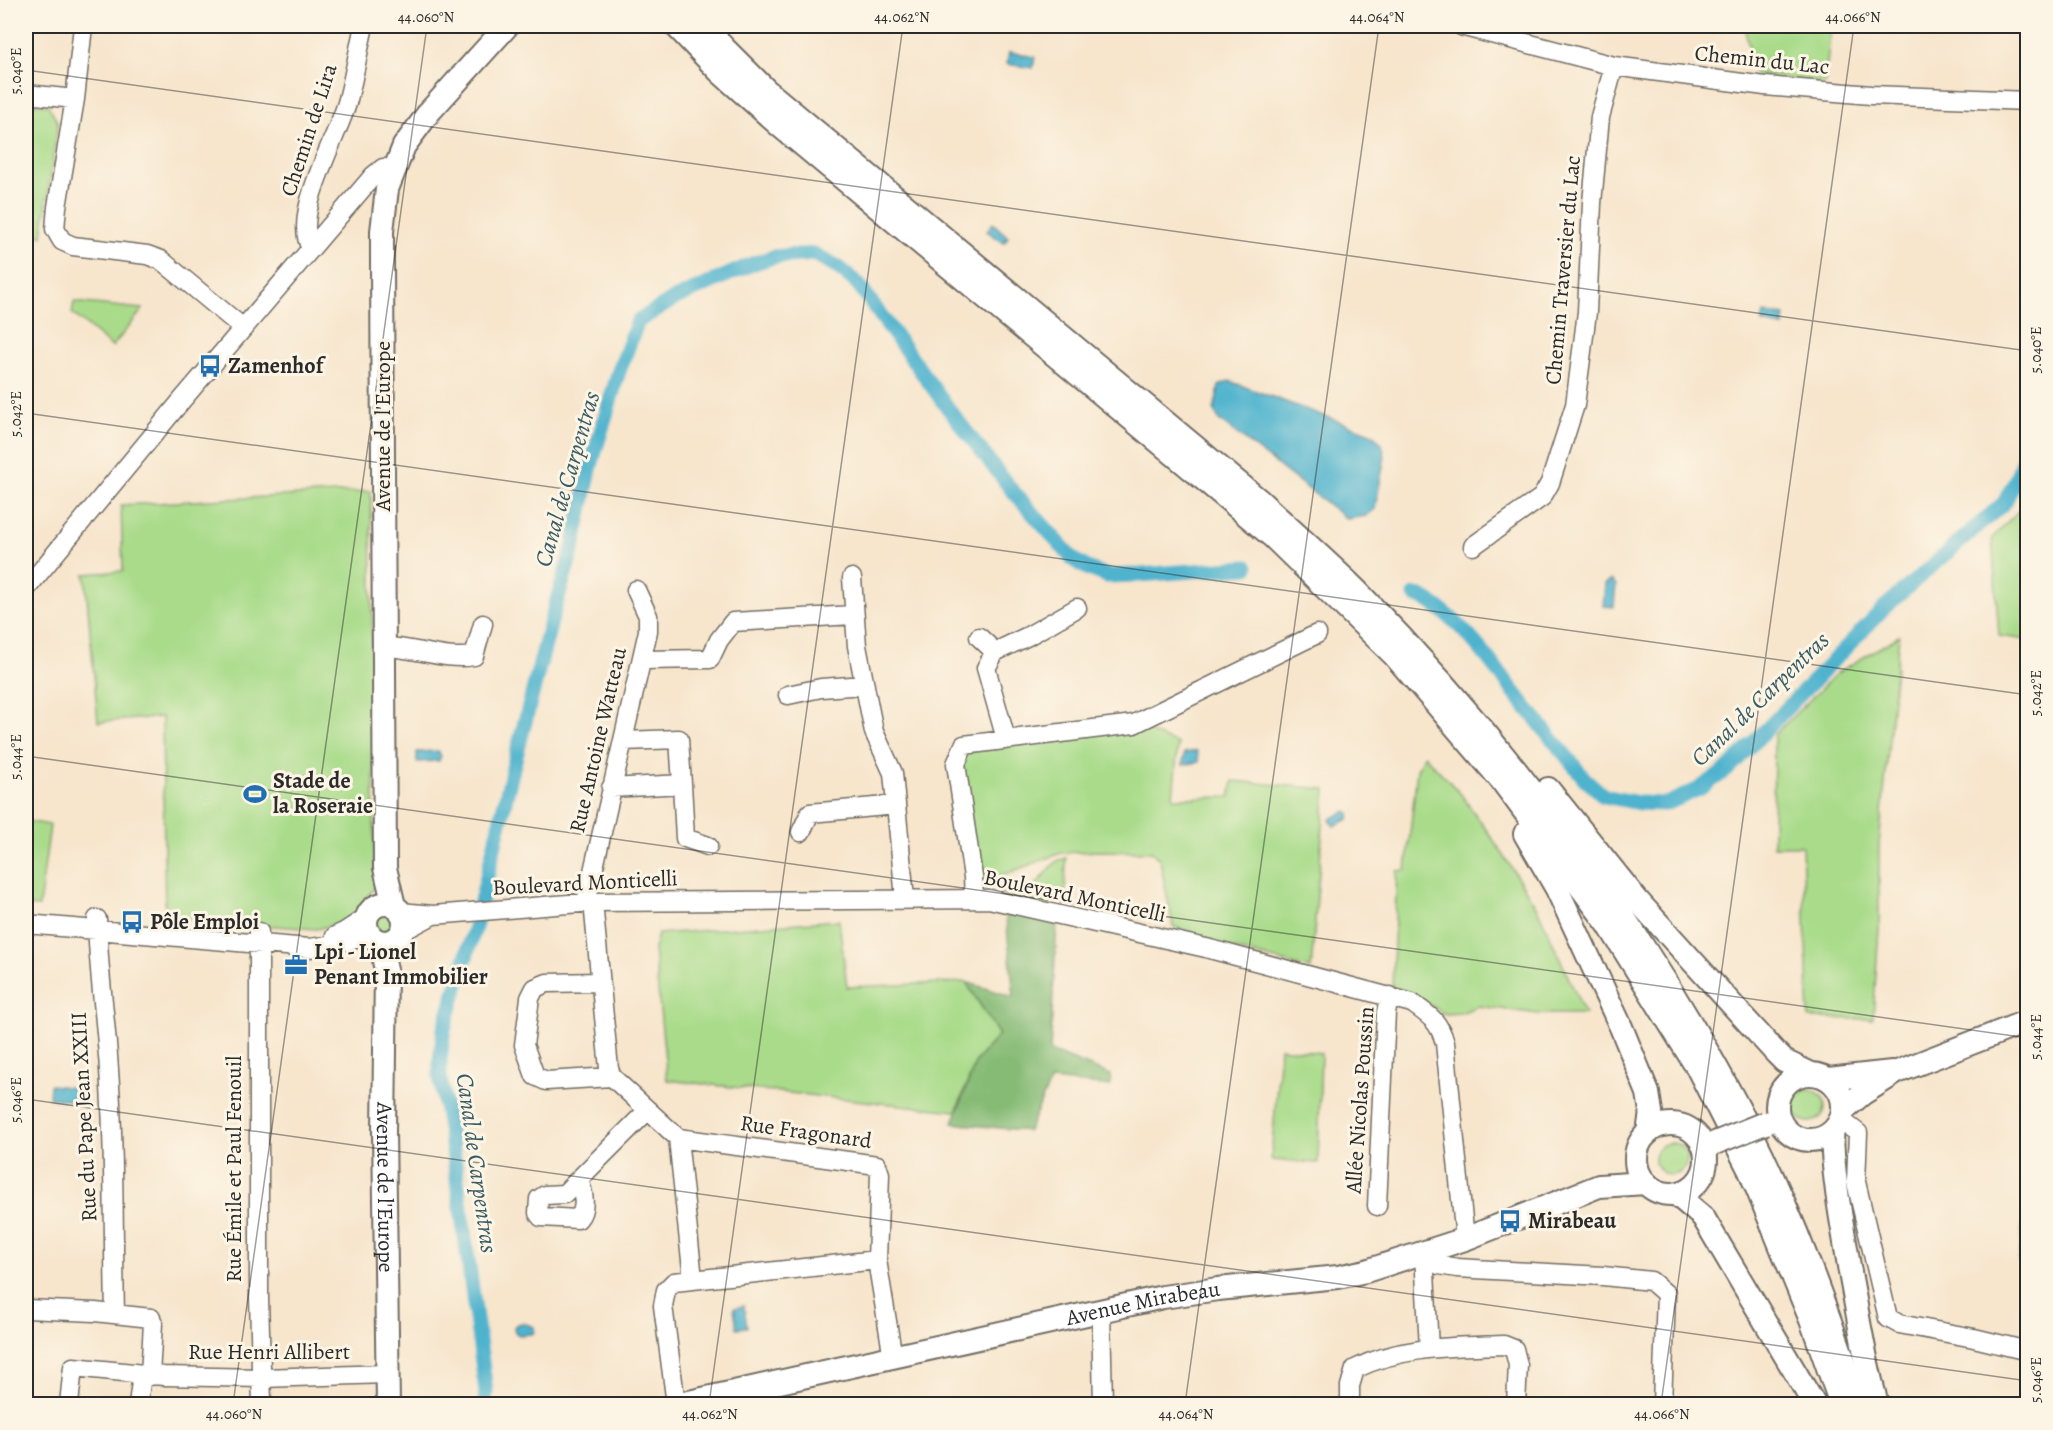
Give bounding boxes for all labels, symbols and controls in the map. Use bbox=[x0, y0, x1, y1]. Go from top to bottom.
text: 44.060°N bbox=[398, 7, 454, 27]
text: 44.062°N bbox=[874, 7, 930, 27]
text: 44.064°N bbox=[1349, 7, 1405, 27]
text: 44.066°N bbox=[1825, 7, 1881, 27]
street label: Chemin du Lac bbox=[1693, 38, 1831, 82]
text: 5.040°E bbox=[6, 47, 26, 95]
street label: Chemin de Lira bbox=[273, 59, 345, 200]
street label: Chemin Traversier du Lac bbox=[1538, 154, 1588, 386]
text: 5.040°E bbox=[2026, 326, 2046, 374]
street label: Avenue de l'Europe bbox=[368, 341, 398, 512]
place label: Zamenhof bbox=[228, 351, 327, 381]
bus stop icon: Zamenhof bbox=[197, 353, 223, 379]
water label: Canal de Carpentras bbox=[527, 388, 607, 570]
text: 5.042°E bbox=[6, 391, 26, 437]
water label: Canal de Carpentras bbox=[1684, 625, 1836, 773]
street label: Rue Antoine Watteau bbox=[562, 644, 634, 836]
text: 5.042°E bbox=[2026, 670, 2046, 716]
text: 5.044°E bbox=[6, 734, 26, 780]
place label: Stade de la Roseraie bbox=[273, 766, 373, 821]
sports icon: Stade de la Roseraie bbox=[242, 781, 268, 807]
street label: Boulevard Monticelli bbox=[981, 862, 1169, 930]
street label: Boulevard Monticelli bbox=[492, 863, 678, 903]
place label: Pôle Emploi bbox=[150, 907, 259, 937]
bus stop icon: Pôle Emploi bbox=[119, 909, 145, 935]
place label: Lpi - Lionel Penant Immobilier bbox=[314, 937, 488, 992]
office icon: Lpi - Lionel Penant Immobilier bbox=[283, 952, 309, 978]
street label: Allée Nicolas Poussin bbox=[1338, 1005, 1382, 1196]
street label: Rue du Pape Jean XXIII bbox=[64, 1011, 104, 1223]
text: 5.044°E bbox=[2026, 1014, 2046, 1060]
street label: Rue Émile et Paul Fenouil bbox=[219, 1056, 249, 1282]
water label: Canal de Carpentras bbox=[449, 1071, 505, 1255]
text: 5.046°E bbox=[6, 1077, 26, 1123]
street label: Avenue de l'Europe bbox=[369, 1101, 401, 1273]
street label: Rue Fragonard bbox=[738, 1108, 874, 1156]
place label: Mirabeau bbox=[1528, 1206, 1617, 1236]
bus stop icon: Mirabeau bbox=[1497, 1208, 1523, 1234]
street label: Avenue Mirabeau bbox=[1062, 1274, 1222, 1333]
street label: Rue Henri Allibert bbox=[188, 1337, 350, 1367]
text: 5.046°E bbox=[2026, 1357, 2046, 1403]
text: 44.060°N bbox=[206, 1404, 262, 1424]
text: 44.062°N bbox=[682, 1404, 738, 1424]
text: 44.064°N bbox=[1158, 1404, 1214, 1424]
text: 44.066°N bbox=[1634, 1404, 1690, 1424]

